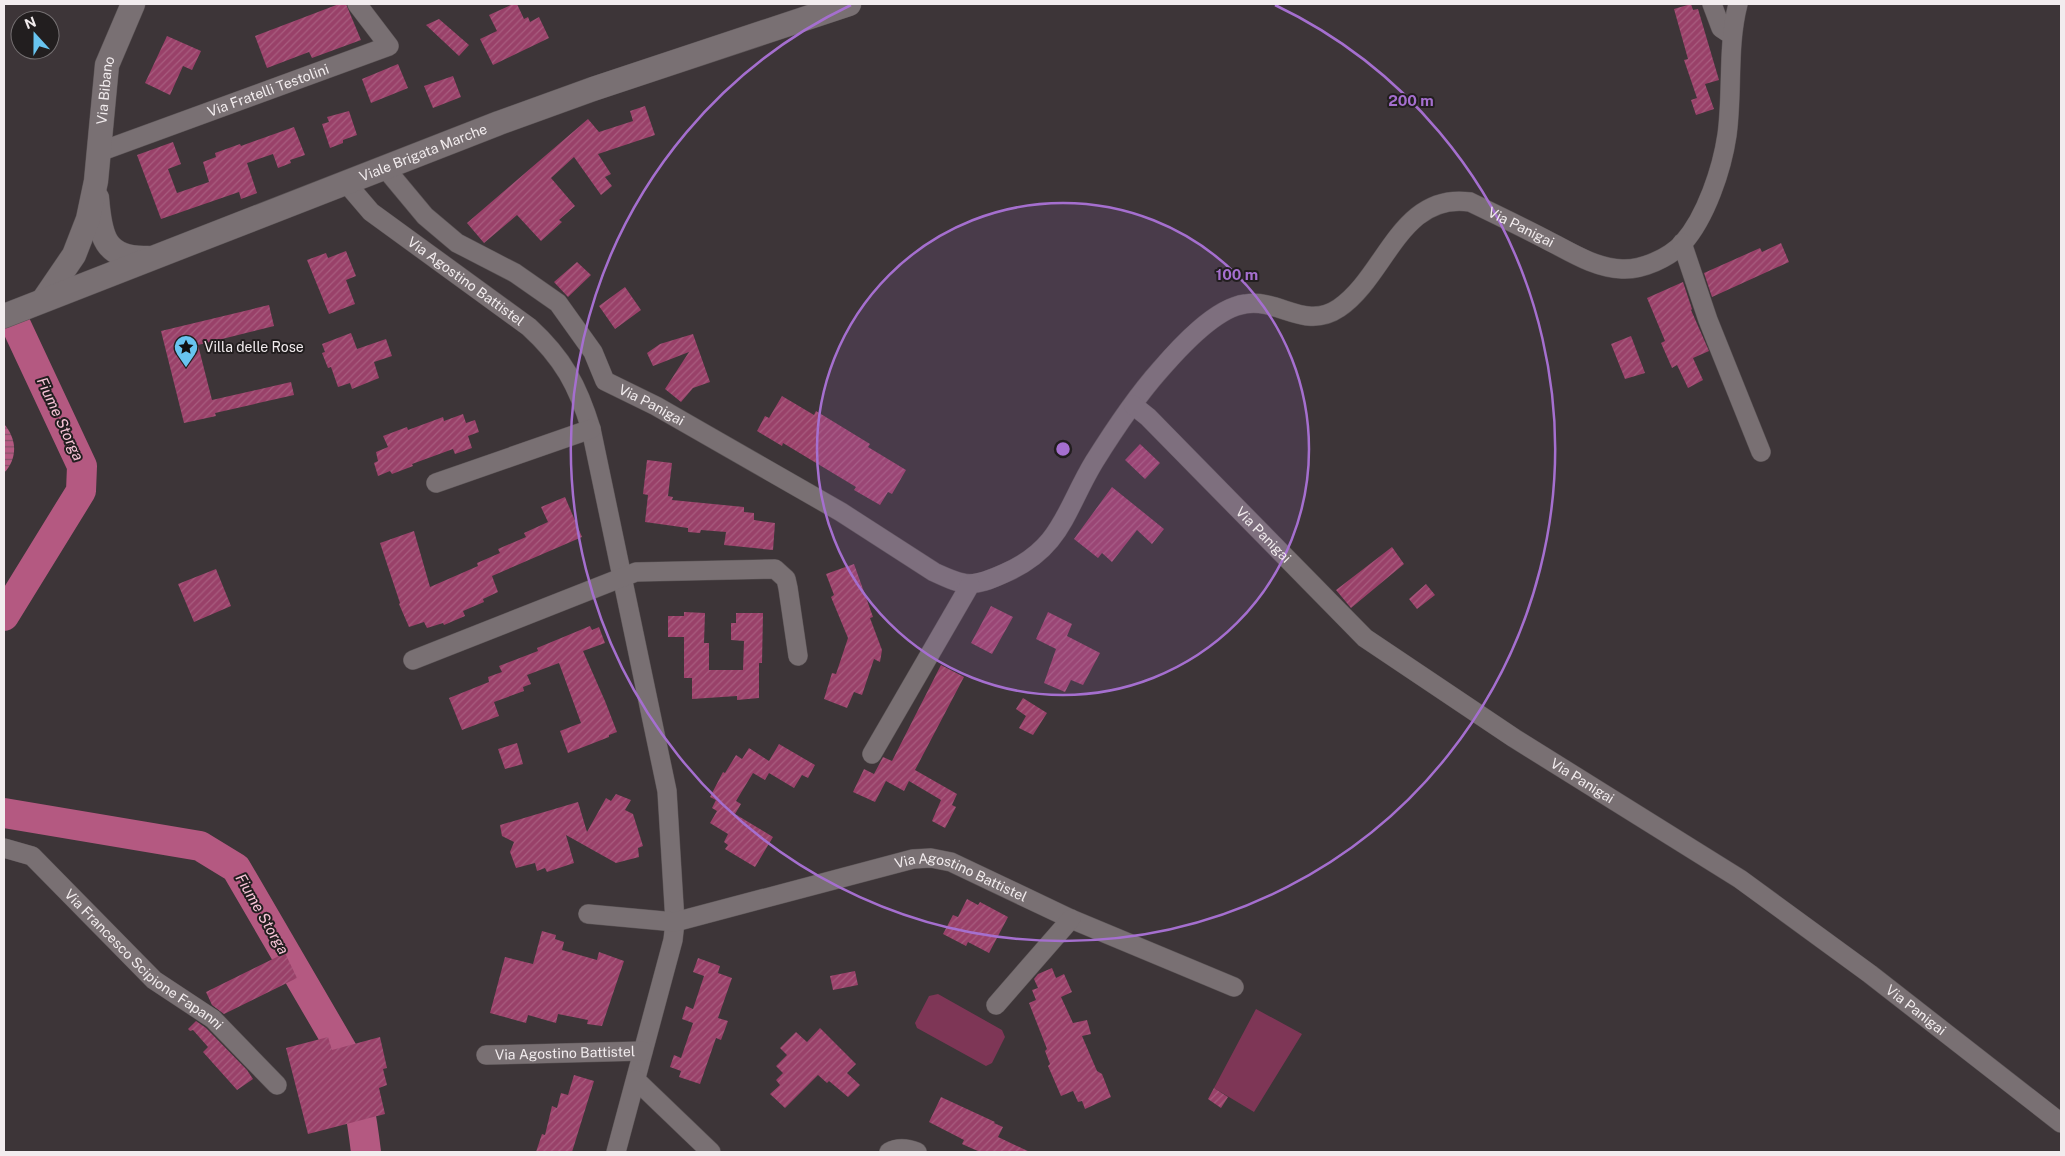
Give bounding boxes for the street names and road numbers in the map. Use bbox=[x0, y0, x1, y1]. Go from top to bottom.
street label: Via Bibano bbox=[93, 53, 118, 125]
street label: Via Fratelli Testolini bbox=[205, 61, 331, 120]
street label: Viale Brigata Marche bbox=[357, 120, 489, 185]
street label: Via Panigai bbox=[1485, 204, 1557, 250]
street label: Via Agostino Battistel bbox=[405, 233, 527, 329]
street label: Via Panigai bbox=[616, 381, 687, 429]
street label: Via Panigai bbox=[1233, 503, 1294, 566]
street label: Via Panigai bbox=[1548, 755, 1617, 806]
street label: Via Agostino Battistel bbox=[893, 850, 1030, 905]
street label: Via Francesco Scipione Fapanni bbox=[61, 886, 227, 1033]
street label: Via Panigai bbox=[1883, 981, 1949, 1038]
street label: Via Agostino Battistel bbox=[495, 1043, 635, 1063]

